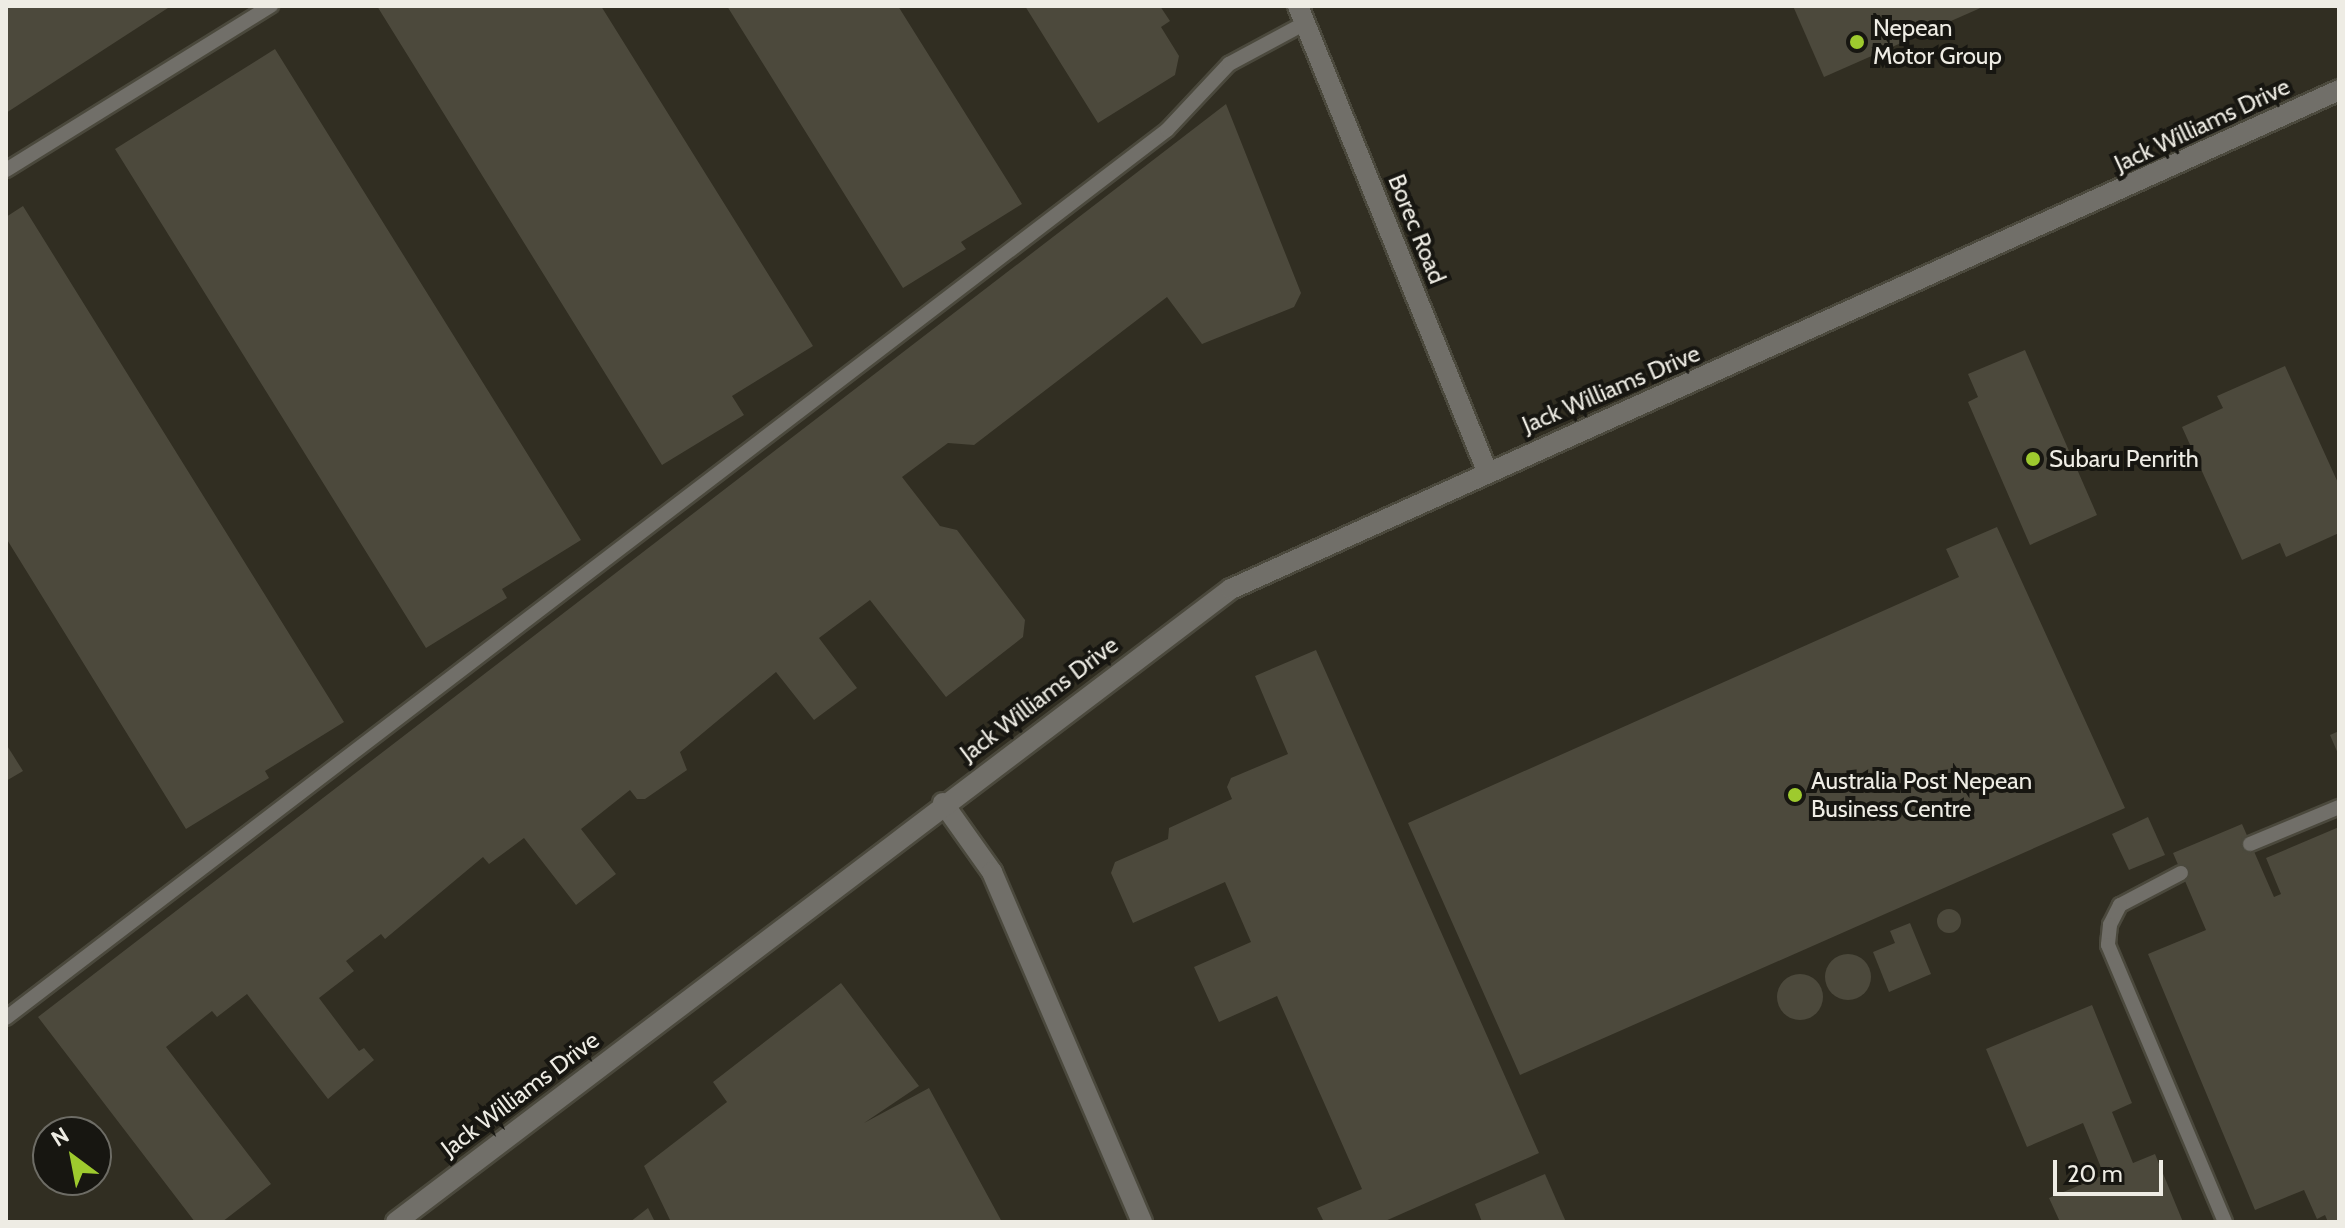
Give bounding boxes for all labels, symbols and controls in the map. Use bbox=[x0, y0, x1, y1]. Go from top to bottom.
place label: Nepean Motor Group bbox=[1873, 14, 2002, 70]
marker: Nepean Motor Group bbox=[1848, 33, 1866, 51]
street label: Jack Williams Drive bbox=[2110, 72, 2294, 178]
street label: Borec Road bbox=[1382, 170, 1452, 288]
street label: Jack Williams Drive bbox=[1518, 339, 1704, 439]
place label: Subaru Penrith bbox=[2049, 445, 2199, 473]
marker: Subaru Penrith bbox=[2024, 450, 2042, 468]
street label: Jack Williams Drive bbox=[954, 630, 1124, 768]
place label: Australia Post Nepean Business Centre bbox=[1811, 767, 2032, 823]
marker: Australia Post Nepean Business Centre bbox=[1786, 786, 1804, 804]
street label: Jack Williams Drive bbox=[435, 1025, 605, 1163]
north arrow bbox=[32, 1116, 112, 1196]
text: N bbox=[46, 1121, 74, 1152]
scale bar bbox=[2057, 1144, 2167, 1194]
text: 20 m bbox=[2067, 1159, 2123, 1188]

